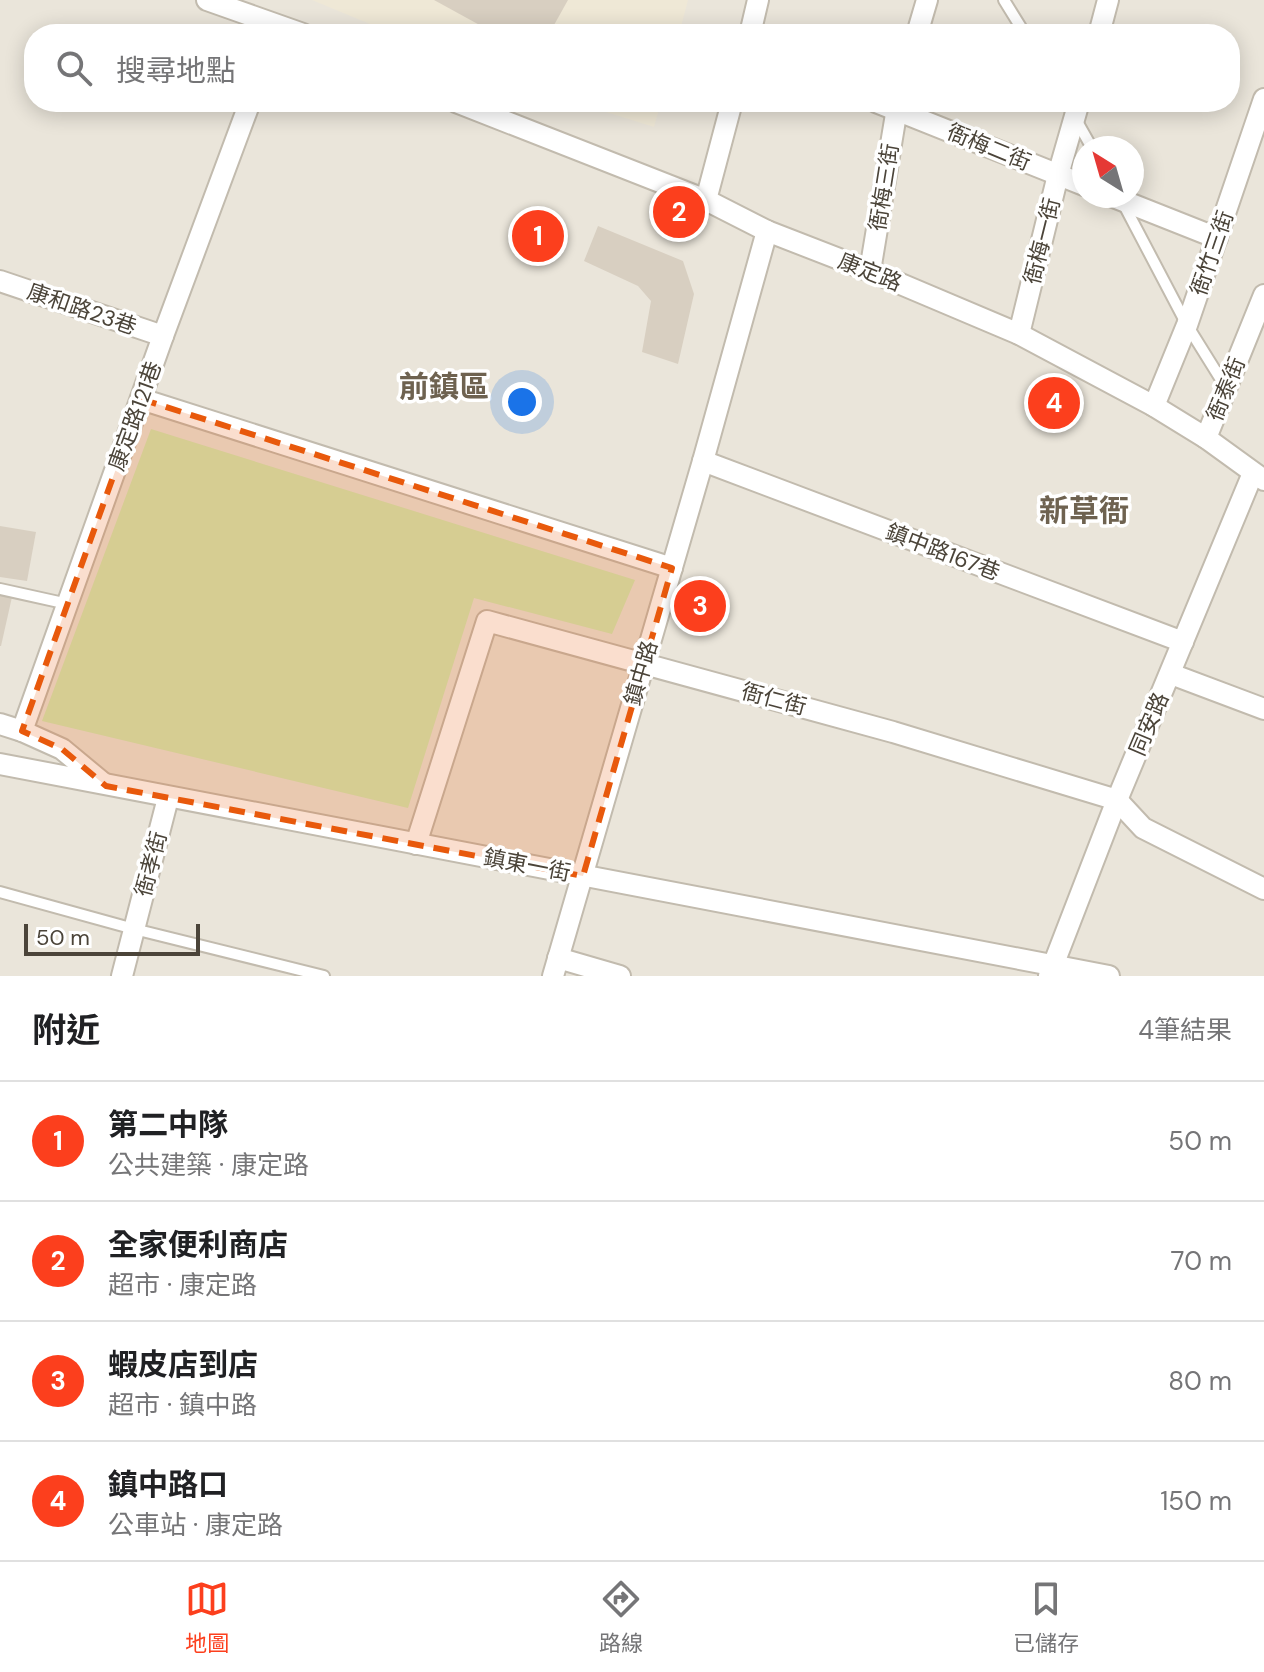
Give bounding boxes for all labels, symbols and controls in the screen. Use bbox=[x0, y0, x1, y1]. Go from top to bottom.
search box bbox=[24, 24, 1240, 112]
icon: search bbox=[52, 46, 96, 90]
text: 搜尋地點 bbox=[116, 51, 236, 90]
street label: 衙梅二街 bbox=[943, 117, 1035, 177]
north arrow bbox=[1072, 136, 1144, 208]
street label: 衙梅三街 bbox=[863, 141, 905, 233]
pin: 2 bbox=[653, 182, 705, 242]
street label: 衙梅一街 bbox=[1017, 195, 1067, 287]
pin: 1 bbox=[512, 206, 564, 266]
street label: 衙竹三街 bbox=[1184, 207, 1240, 299]
street label: 康定路 bbox=[834, 246, 906, 298]
street label: 康和路23巷 bbox=[24, 277, 140, 341]
street label: 衙泰街 bbox=[1200, 353, 1252, 425]
street label: 康定路121巷 bbox=[102, 357, 168, 475]
district label: 前鎮區 bbox=[399, 367, 489, 406]
pin: 4 bbox=[1028, 373, 1080, 433]
your location bbox=[502, 382, 542, 422]
district label: 新草衙 bbox=[1039, 491, 1129, 530]
street label: 鎮中路167巷 bbox=[882, 517, 1004, 587]
pin: 3 bbox=[674, 576, 726, 636]
street label: 鎮中路 bbox=[618, 637, 664, 709]
street label: 衙仁街 bbox=[738, 676, 810, 722]
street label: 同安路 bbox=[1123, 688, 1175, 760]
street label: 衙孝街 bbox=[128, 828, 174, 900]
street label: 鎮東一街 bbox=[481, 842, 573, 888]
scale bar bbox=[24, 920, 200, 956]
text: 50 m bbox=[36, 923, 90, 952]
text: 附近 bbox=[32, 1008, 100, 1053]
text: 4筆結果 bbox=[1138, 1013, 1232, 1047]
text: 第二中隊 bbox=[108, 1105, 228, 1144]
text: 1 bbox=[53, 1124, 63, 1158]
text: 50 m bbox=[1168, 1124, 1232, 1158]
text: 公共建築 · 康定路 bbox=[108, 1148, 309, 1182]
text: 全家便利商店 bbox=[108, 1225, 288, 1264]
text: 2 bbox=[50, 1244, 66, 1278]
text: 70 m bbox=[1171, 1244, 1232, 1278]
text: 超市 · 康定路 bbox=[108, 1268, 257, 1302]
text: 蝦皮店到店 bbox=[108, 1345, 258, 1384]
text: 3 bbox=[50, 1364, 66, 1398]
text: 80 m bbox=[1168, 1364, 1232, 1398]
text: 超市 · 鎮中路 bbox=[108, 1388, 257, 1422]
text: 鎮中路口 bbox=[108, 1465, 228, 1504]
text: 4 bbox=[50, 1484, 66, 1518]
text: 150 m bbox=[1160, 1484, 1232, 1518]
text: 公車站 · 康定路 bbox=[108, 1508, 283, 1542]
tab: 地圖 bbox=[185, 1577, 229, 1658]
tab: 路線 bbox=[599, 1577, 643, 1658]
tab: 已儲存 bbox=[1013, 1577, 1079, 1658]

